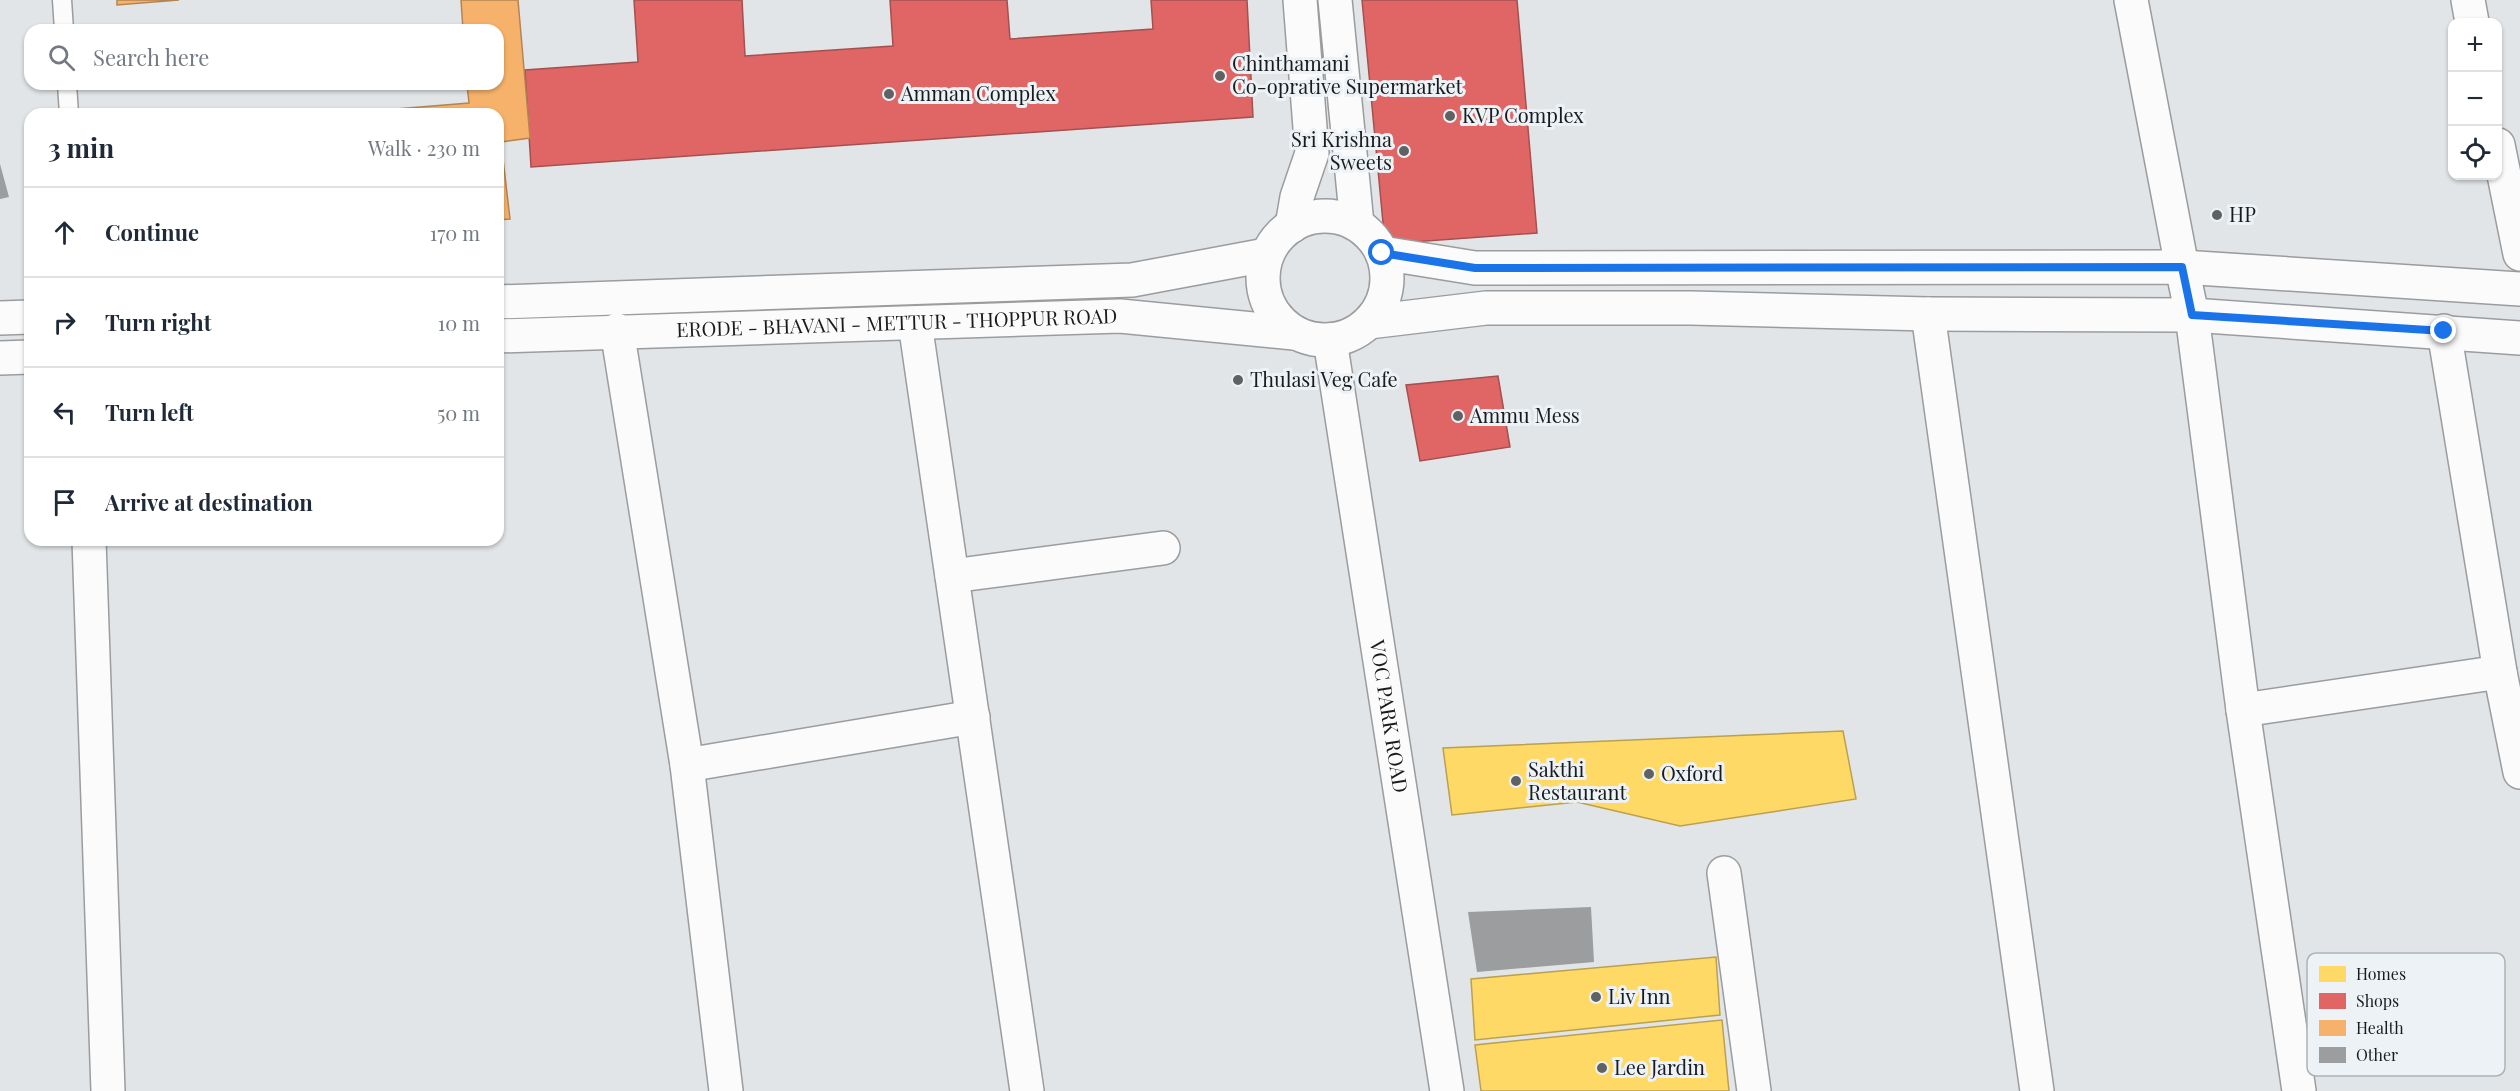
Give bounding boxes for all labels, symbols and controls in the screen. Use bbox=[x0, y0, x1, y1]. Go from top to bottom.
map controls bbox=[2448, 18, 2502, 180]
button: + bbox=[2448, 18, 2502, 72]
search box bbox=[24, 24, 504, 90]
icon: search bbox=[45, 41, 78, 74]
text: Search here bbox=[93, 42, 209, 72]
place label: Chinthamani Co-oprative Supermarket bbox=[1232, 49, 1464, 99]
marker: Chinthamani Co-oprative Supermarket bbox=[1213, 69, 1227, 83]
button: − bbox=[2448, 72, 2502, 126]
place label: Amman Complex bbox=[900, 79, 1056, 106]
marker: Amman Complex bbox=[882, 87, 896, 101]
place label: KVP Complex bbox=[1462, 101, 1584, 128]
marker: KVP Complex bbox=[1443, 109, 1457, 123]
place label: Sri Krishna Sweets bbox=[1291, 125, 1392, 175]
button: locate bbox=[2448, 126, 2502, 180]
text: 3 min bbox=[48, 130, 114, 165]
text: Walk · 230 m bbox=[368, 134, 480, 161]
marker: Sri Krishna Sweets bbox=[1397, 144, 1411, 158]
place label: HP bbox=[2229, 200, 2256, 227]
marker: HP bbox=[2210, 208, 2224, 222]
icon: ahead bbox=[48, 216, 81, 249]
text: Continue bbox=[105, 217, 199, 247]
text: 170 m bbox=[430, 219, 480, 246]
route start bbox=[1368, 239, 1394, 265]
street label: ERODE - BHAVANI - METTUR - THOPPUR ROAD bbox=[676, 301, 1118, 342]
icon: right bbox=[48, 306, 81, 339]
text: Turn right bbox=[105, 307, 211, 337]
text: 10 m bbox=[438, 309, 480, 336]
route end bbox=[2430, 317, 2456, 343]
place label: Thulasi Veg Cafe bbox=[1250, 365, 1398, 392]
marker: Thulasi Veg Cafe bbox=[1231, 373, 1245, 387]
icon: left bbox=[48, 396, 81, 429]
text: Turn left bbox=[105, 397, 194, 427]
text: 50 m bbox=[437, 399, 480, 426]
place label: Ammu Mess bbox=[1469, 401, 1580, 428]
marker: Ammu Mess bbox=[1451, 409, 1465, 423]
icon: arrive bbox=[48, 486, 81, 519]
text: Arrive at destination bbox=[105, 487, 313, 517]
street label: VOC PARK ROAD bbox=[1365, 637, 1415, 794]
place label: Sakthi Restaurant bbox=[1528, 755, 1627, 805]
place label: Oxford bbox=[1661, 759, 1724, 786]
marker: Oxford bbox=[1642, 767, 1656, 781]
marker: Sakthi Restaurant bbox=[1509, 774, 1523, 788]
legend bbox=[2307, 953, 2505, 1076]
text: Homes bbox=[2356, 963, 2406, 984]
place label: Liv Inn bbox=[1608, 982, 1671, 1009]
marker: Liv Inn bbox=[1589, 990, 1603, 1004]
text: Shops bbox=[2356, 990, 2399, 1011]
text: Health bbox=[2356, 1017, 2404, 1038]
text: Other bbox=[2356, 1044, 2398, 1065]
place label: Lee Jardin bbox=[1614, 1053, 1705, 1080]
marker: Lee Jardin bbox=[1595, 1061, 1609, 1075]

